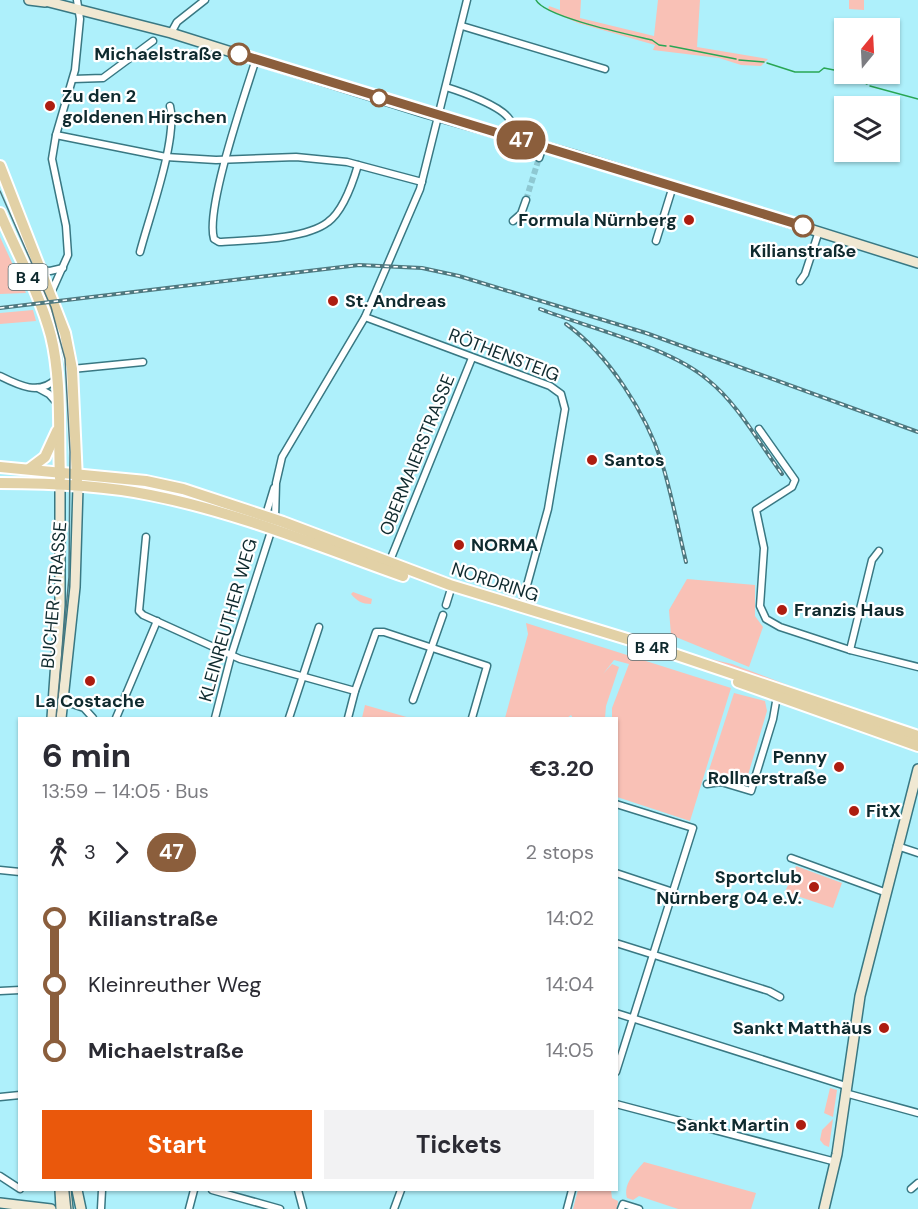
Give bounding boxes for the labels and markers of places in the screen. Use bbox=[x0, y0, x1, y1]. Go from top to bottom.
place label: Michaelstraße bbox=[94, 42, 222, 66]
marker: Michaelstraße bbox=[228, 43, 250, 65]
place label: Zu den 2 goldenen Hirschen bbox=[62, 84, 227, 129]
unlabelled marker bbox=[370, 89, 388, 107]
marker: Zu den 2 goldenen Hirschen bbox=[43, 99, 57, 113]
place label: Formula Nürnberg bbox=[518, 208, 677, 232]
marker: Formula Nürnberg bbox=[682, 213, 696, 227]
marker: Kilianstraße bbox=[792, 215, 814, 237]
place label: Kilianstraße bbox=[750, 239, 856, 263]
place label: St. Andreas bbox=[345, 289, 446, 313]
marker: St. Andreas bbox=[326, 294, 340, 308]
place label: Santos bbox=[604, 448, 665, 472]
marker: Santos bbox=[585, 453, 599, 467]
place label: NORMA bbox=[471, 533, 539, 557]
marker: NORMA bbox=[452, 538, 466, 552]
place label: Franzis Haus bbox=[794, 598, 905, 622]
marker: Franzis Haus bbox=[775, 603, 789, 617]
marker: La Costache bbox=[83, 674, 97, 688]
place label: La Costache bbox=[35, 689, 145, 713]
place label: Penny Rollnerstraße bbox=[708, 745, 827, 790]
marker: Penny Rollnerstraße bbox=[832, 760, 846, 774]
place label: FitX bbox=[866, 799, 901, 823]
marker: FitX bbox=[847, 804, 861, 818]
place label: Sportclub Nürnberg 04 e.V. bbox=[656, 865, 802, 910]
marker: Sportclub Nürnberg 04 e.V. bbox=[807, 880, 821, 894]
place label: Sankt Matthäus bbox=[733, 1016, 872, 1040]
marker: Sankt Matthäus bbox=[877, 1021, 891, 1035]
place label: Sankt Martin bbox=[676, 1113, 789, 1137]
marker: Sankt Martin bbox=[794, 1118, 808, 1132]

